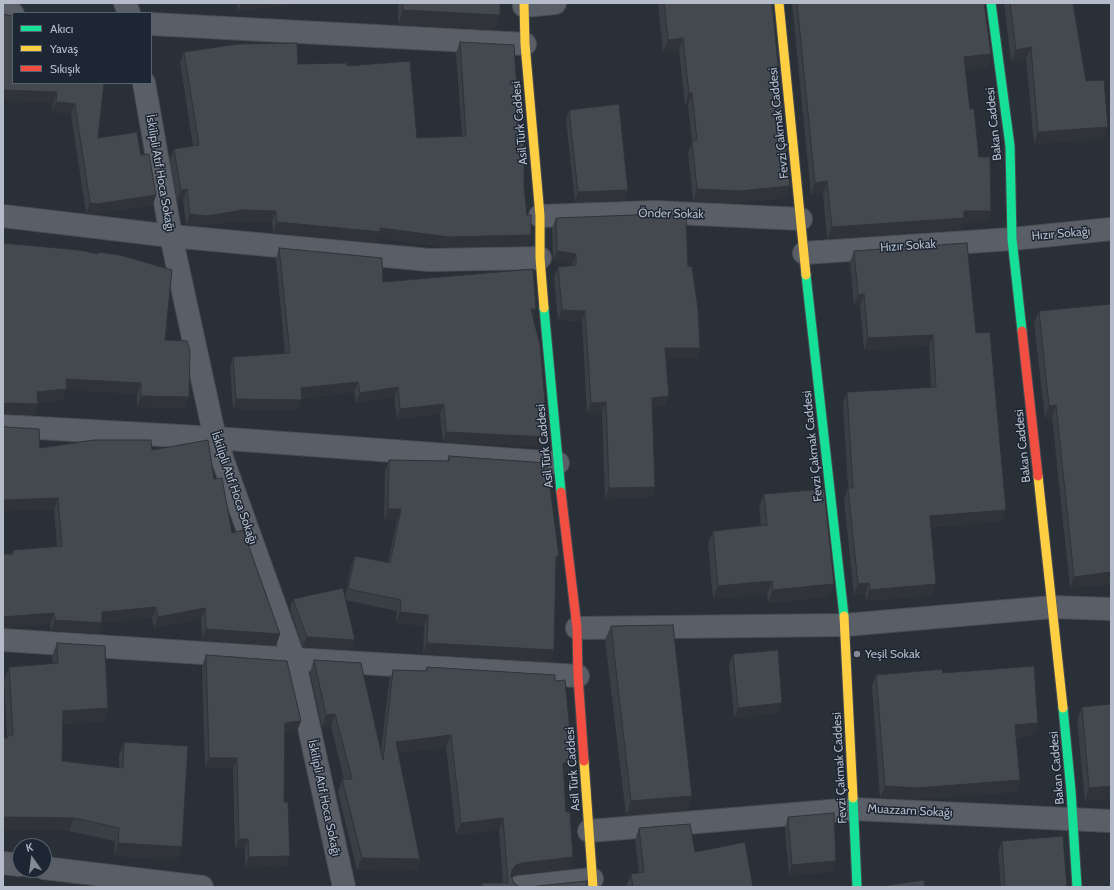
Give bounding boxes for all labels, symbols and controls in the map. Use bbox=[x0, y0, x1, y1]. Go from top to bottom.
legend bbox=[12, 12, 152, 84]
text: Akıcı bbox=[50, 21, 73, 36]
text: Yavaş bbox=[50, 41, 78, 56]
text: Sıkışık bbox=[50, 61, 80, 76]
street label: Fevzi Çakmak Caddesi bbox=[766, 67, 792, 179]
street label: Asil Türk Caddesi bbox=[509, 80, 531, 166]
street label: Bakan Caddesi bbox=[983, 87, 1005, 161]
street label: İskilipli Atıf Hoca Sokağı bbox=[143, 113, 177, 233]
street label: Önder Sokak bbox=[638, 206, 704, 222]
street label: Hızır Sokağı bbox=[1031, 224, 1091, 244]
street label: Hızır Sokak bbox=[880, 237, 936, 255]
street label: Fevzi Çakmak Caddesi bbox=[800, 390, 826, 502]
street label: Asil Türk Caddesi bbox=[533, 403, 557, 489]
street label: Bakan Caddesi bbox=[1012, 409, 1034, 483]
street label: İskilipli Atıf Hoca Sokağı bbox=[208, 430, 260, 546]
place label: Yeşil Sokak bbox=[865, 647, 920, 661]
marker: Yeşil Sokak bbox=[852, 649, 862, 659]
street label: Fevzi Çakmak Caddesi bbox=[830, 712, 850, 824]
street label: Asil Türk Caddesi bbox=[563, 727, 583, 811]
street label: Bakan Caddesi bbox=[1047, 731, 1067, 805]
street label: İskilipli Atıf Hoca Sokağı bbox=[305, 739, 343, 857]
street label: Muazzam Sokağı bbox=[867, 802, 953, 820]
north arrow bbox=[12, 838, 52, 878]
text: K bbox=[24, 840, 34, 855]

